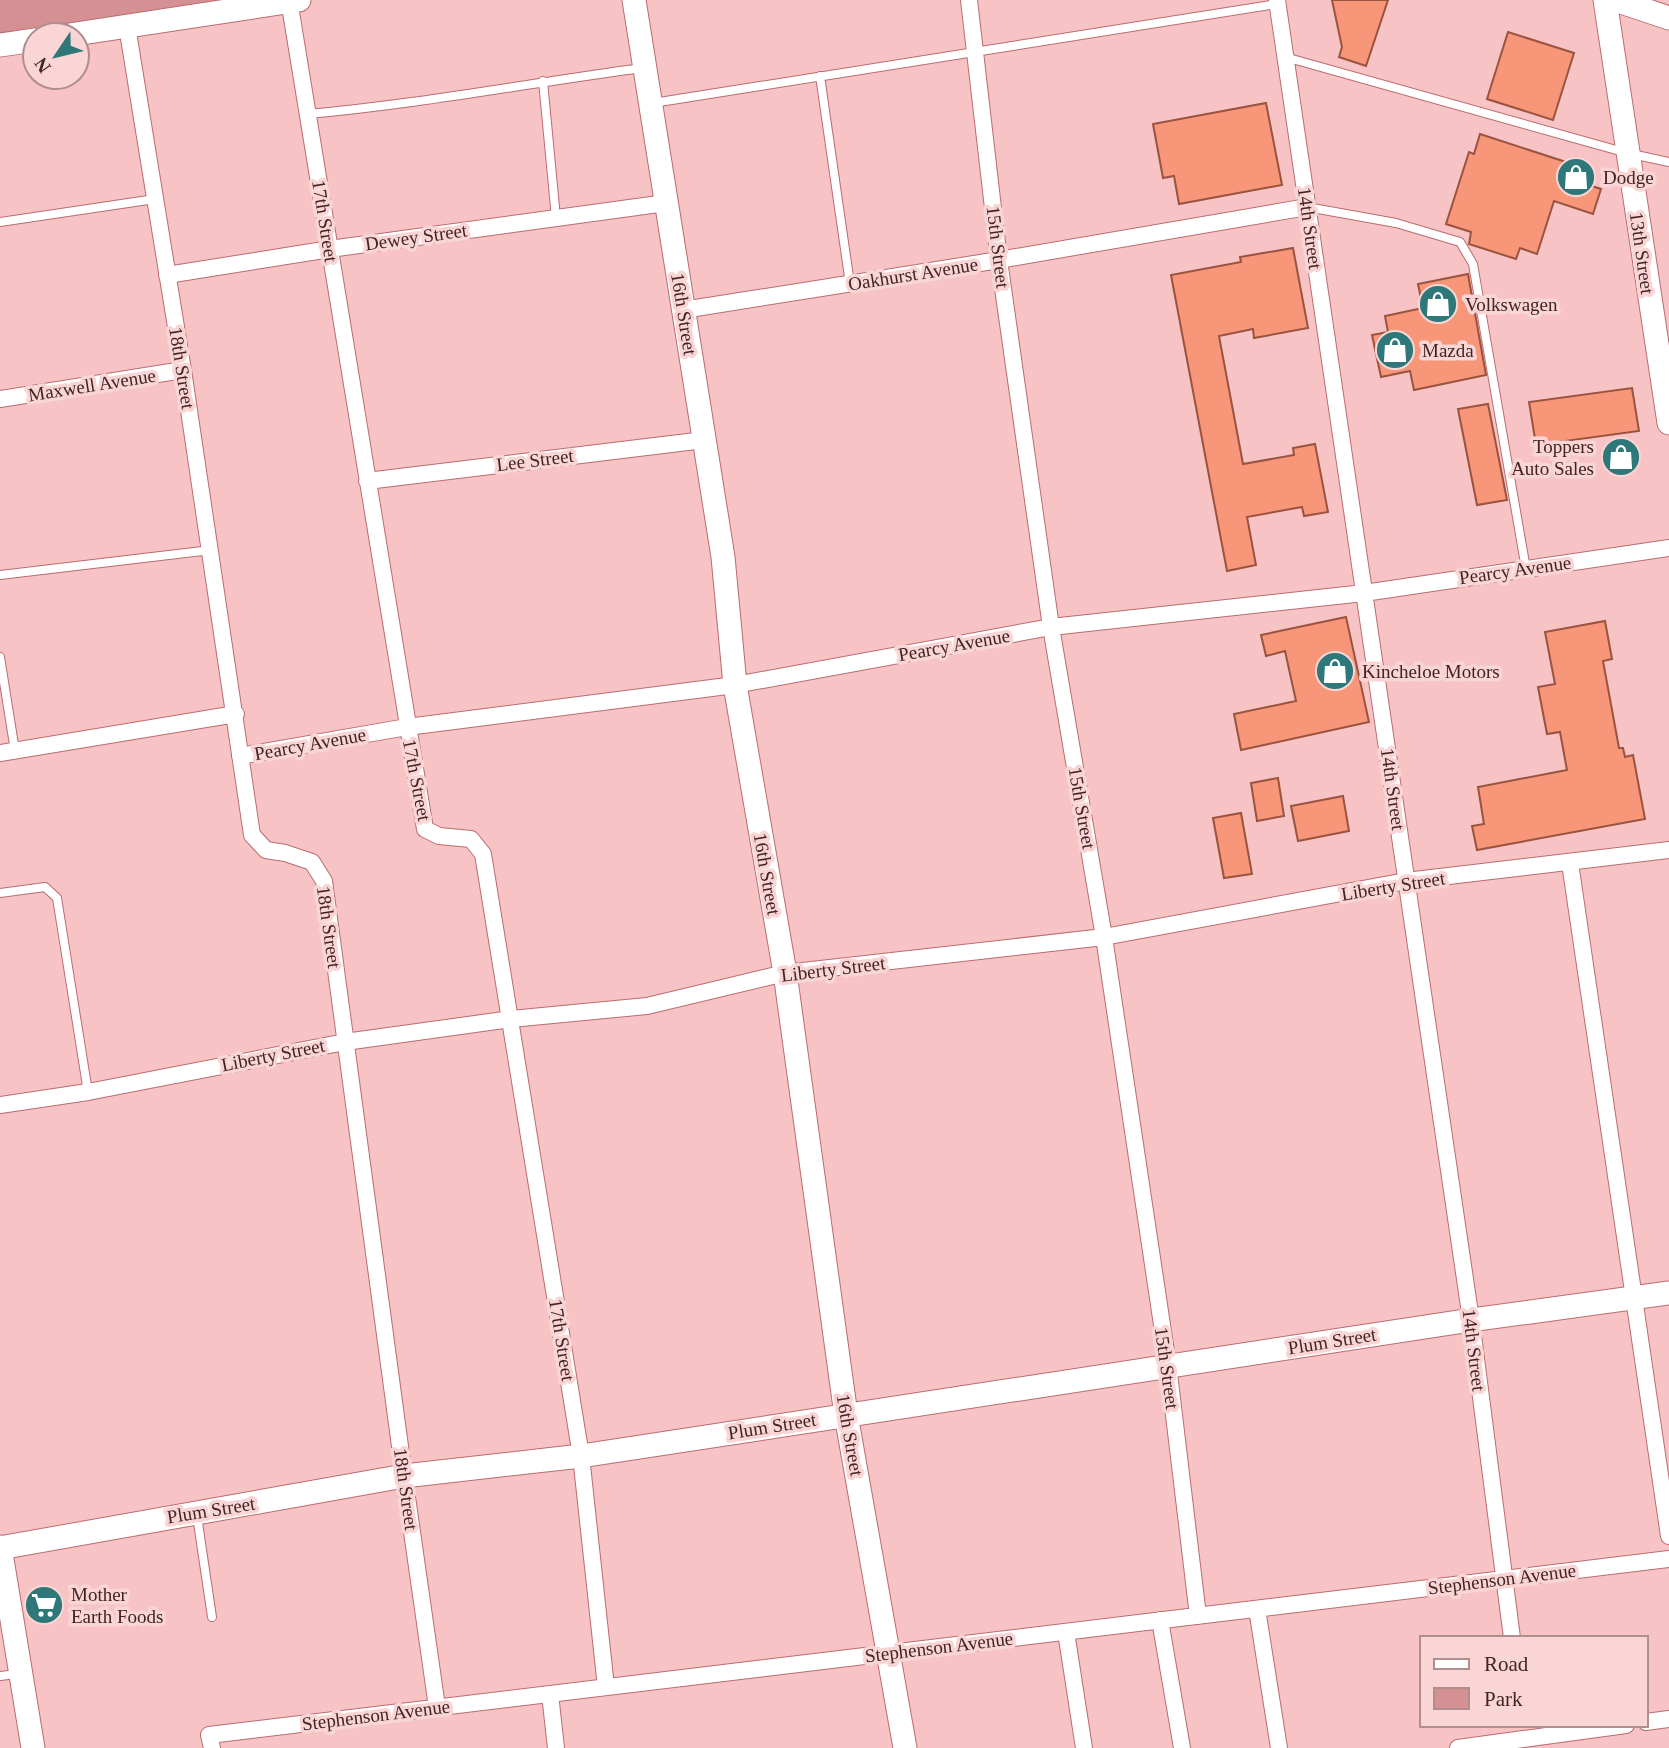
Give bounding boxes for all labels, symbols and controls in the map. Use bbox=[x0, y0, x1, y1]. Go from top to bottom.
north arrow bbox=[21, 21, 91, 91]
text: N bbox=[30, 54, 55, 77]
shop icon: Dodge bbox=[1555, 156, 1597, 198]
place label: Dodge bbox=[1603, 167, 1654, 188]
street label: 17th Street bbox=[308, 178, 342, 264]
street label: 14th Street bbox=[1294, 186, 1326, 271]
street label: 15th Street bbox=[983, 205, 1014, 290]
street label: 13th Street bbox=[1626, 211, 1658, 296]
street label: Dewey Street bbox=[364, 219, 469, 255]
street label: Oakhurst Avenue bbox=[847, 253, 979, 295]
street label: 16th Street bbox=[667, 271, 701, 357]
shop icon: Volkswagen bbox=[1417, 283, 1459, 325]
place label: Volkswagen bbox=[1465, 294, 1558, 315]
street label: 18th Street bbox=[165, 325, 199, 411]
shop icon: Mazda bbox=[1374, 329, 1416, 371]
place label: Mazda bbox=[1422, 340, 1474, 361]
street label: Maxwell Avenue bbox=[27, 365, 157, 405]
place label: Toppers Auto Sales bbox=[1511, 436, 1594, 479]
shop icon: Toppers Auto Sales bbox=[1600, 436, 1642, 478]
street label: Lee Street bbox=[495, 445, 575, 475]
street label: Pearcy Avenue bbox=[1458, 552, 1572, 588]
street label: Pearcy Avenue bbox=[896, 625, 1012, 665]
shop icon: Kincheloe Motors bbox=[1314, 650, 1356, 692]
place label: Kincheloe Motors bbox=[1362, 661, 1500, 682]
street label: Pearcy Avenue bbox=[252, 724, 368, 764]
street label: 17th Street bbox=[399, 737, 435, 823]
street label: 14th Street bbox=[1377, 747, 1409, 832]
street label: 15th Street bbox=[1064, 765, 1100, 851]
street label: 16th Street bbox=[749, 831, 785, 917]
street label: Liberty Street bbox=[1340, 867, 1447, 905]
street label: 18th Street bbox=[313, 885, 345, 970]
street label: Liberty Street bbox=[780, 952, 887, 986]
street label: Liberty Street bbox=[219, 1035, 327, 1075]
street label: 17th Street bbox=[545, 1297, 579, 1383]
street label: 14th Street bbox=[1459, 1308, 1490, 1393]
street label: Plum Street bbox=[1286, 1324, 1378, 1358]
street label: 15th Street bbox=[1151, 1326, 1183, 1411]
street label: 16th Street bbox=[832, 1392, 868, 1478]
street label: Plum Street bbox=[726, 1409, 818, 1443]
street label: 18th Street bbox=[390, 1447, 422, 1532]
street label: Plum Street bbox=[165, 1493, 257, 1527]
street label: Stephenson Avenue bbox=[1427, 1559, 1577, 1599]
supermarket icon: Mother Earth Foods bbox=[23, 1584, 65, 1626]
place label: Mother Earth Foods bbox=[71, 1584, 163, 1627]
street label: Stephenson Avenue bbox=[864, 1627, 1014, 1667]
legend bbox=[1420, 1636, 1648, 1727]
text: Road bbox=[1484, 1652, 1529, 1676]
text: Park bbox=[1484, 1687, 1523, 1711]
street label: Stephenson Avenue bbox=[301, 1695, 451, 1735]

